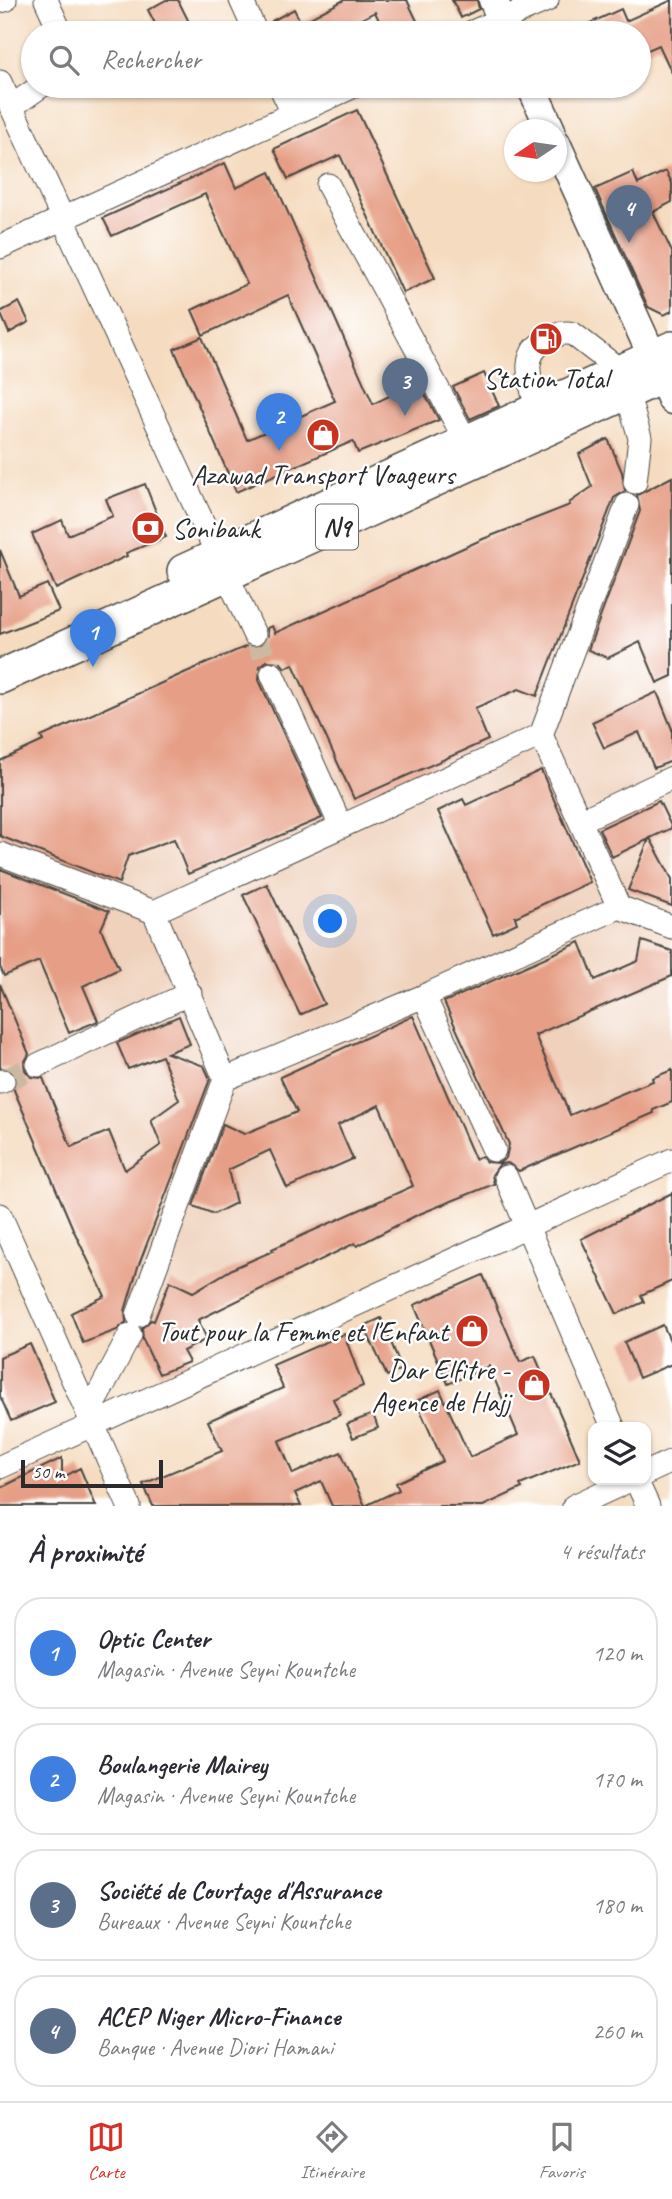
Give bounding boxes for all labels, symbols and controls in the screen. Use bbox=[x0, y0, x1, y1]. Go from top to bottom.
search box bbox=[21, 21, 651, 98]
icon: search bbox=[45, 41, 83, 79]
text: Rechercher bbox=[101, 43, 201, 76]
north arrow bbox=[504, 119, 567, 182]
pin: 4 bbox=[606, 185, 652, 243]
fuel station icon: Station Total bbox=[527, 320, 565, 358]
pin: 3 bbox=[382, 358, 428, 416]
place label: Station Total bbox=[484, 361, 614, 396]
pin: 2 bbox=[256, 393, 302, 451]
shop icon: Azawad Transport Voageurs bbox=[304, 416, 342, 454]
place label: Azawad Transport Voageurs bbox=[191, 457, 457, 492]
road number: N9 bbox=[316, 505, 358, 550]
bank icon: Sonibank bbox=[129, 509, 167, 547]
place label: Sonibank bbox=[172, 511, 262, 546]
pin: 1 bbox=[70, 609, 116, 667]
your location bbox=[313, 904, 347, 938]
shop icon: Tout pour la Femme et l'Enfant bbox=[453, 1312, 491, 1350]
place label: Tout pour la Femme et l'Enfant bbox=[158, 1314, 451, 1349]
place label: Dar Elfitre - Agence de Hajj bbox=[372, 1352, 513, 1419]
shop icon: Dar Elfitre - Agence de Hajj bbox=[515, 1366, 553, 1404]
map controls bbox=[588, 1422, 651, 1485]
button: layers bbox=[588, 1422, 651, 1485]
scale bar bbox=[21, 1457, 163, 1489]
text: 50 m bbox=[32, 1460, 64, 1484]
text: À proximité bbox=[28, 1533, 142, 1571]
text: 4 résultats bbox=[560, 1537, 644, 1566]
text: Optic Center bbox=[97, 1622, 210, 1655]
text: 1 bbox=[48, 1639, 58, 1668]
text: 120 m bbox=[593, 1639, 642, 1668]
text: Magasin · Avenue Seyni Kountche bbox=[97, 1655, 355, 1684]
text: Boulangerie Mairey bbox=[97, 1748, 267, 1781]
text: 2 bbox=[48, 1765, 58, 1794]
text: 170 m bbox=[593, 1765, 642, 1794]
text: Magasin · Avenue Seyni Kountche bbox=[97, 1781, 355, 1810]
text: Société de Courtage d'Assurance bbox=[97, 1874, 381, 1907]
text: 3 bbox=[48, 1891, 58, 1920]
text: 180 m bbox=[593, 1891, 642, 1920]
text: Bureaux · Avenue Seyni Kountche bbox=[97, 1907, 351, 1936]
text: ACEP Niger Micro-Finance bbox=[97, 2000, 340, 2033]
text: 4 bbox=[48, 2017, 58, 2046]
text: 260 m bbox=[593, 2017, 642, 2046]
text: Banque · Avenue Diori Hamani bbox=[97, 2033, 333, 2062]
tab: Carte bbox=[87, 2118, 125, 2184]
tab: Itinéraire bbox=[300, 2118, 364, 2184]
tab: Favoris bbox=[539, 2118, 585, 2184]

